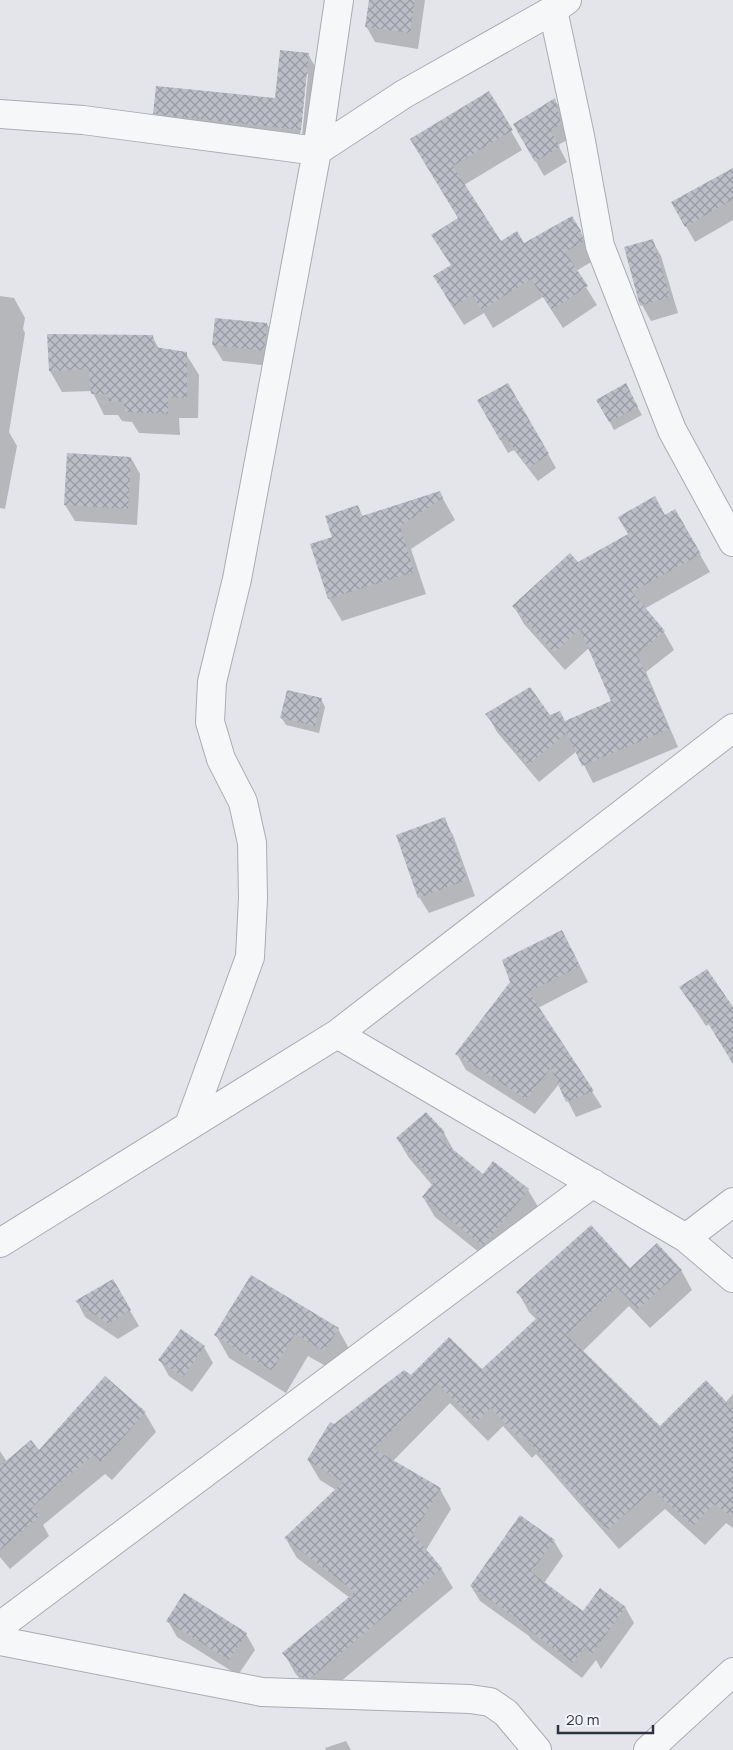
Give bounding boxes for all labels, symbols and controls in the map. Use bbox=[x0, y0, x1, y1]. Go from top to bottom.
scale bar bbox=[558, 1702, 653, 1734]
text: 20 m bbox=[566, 1709, 599, 1730]

